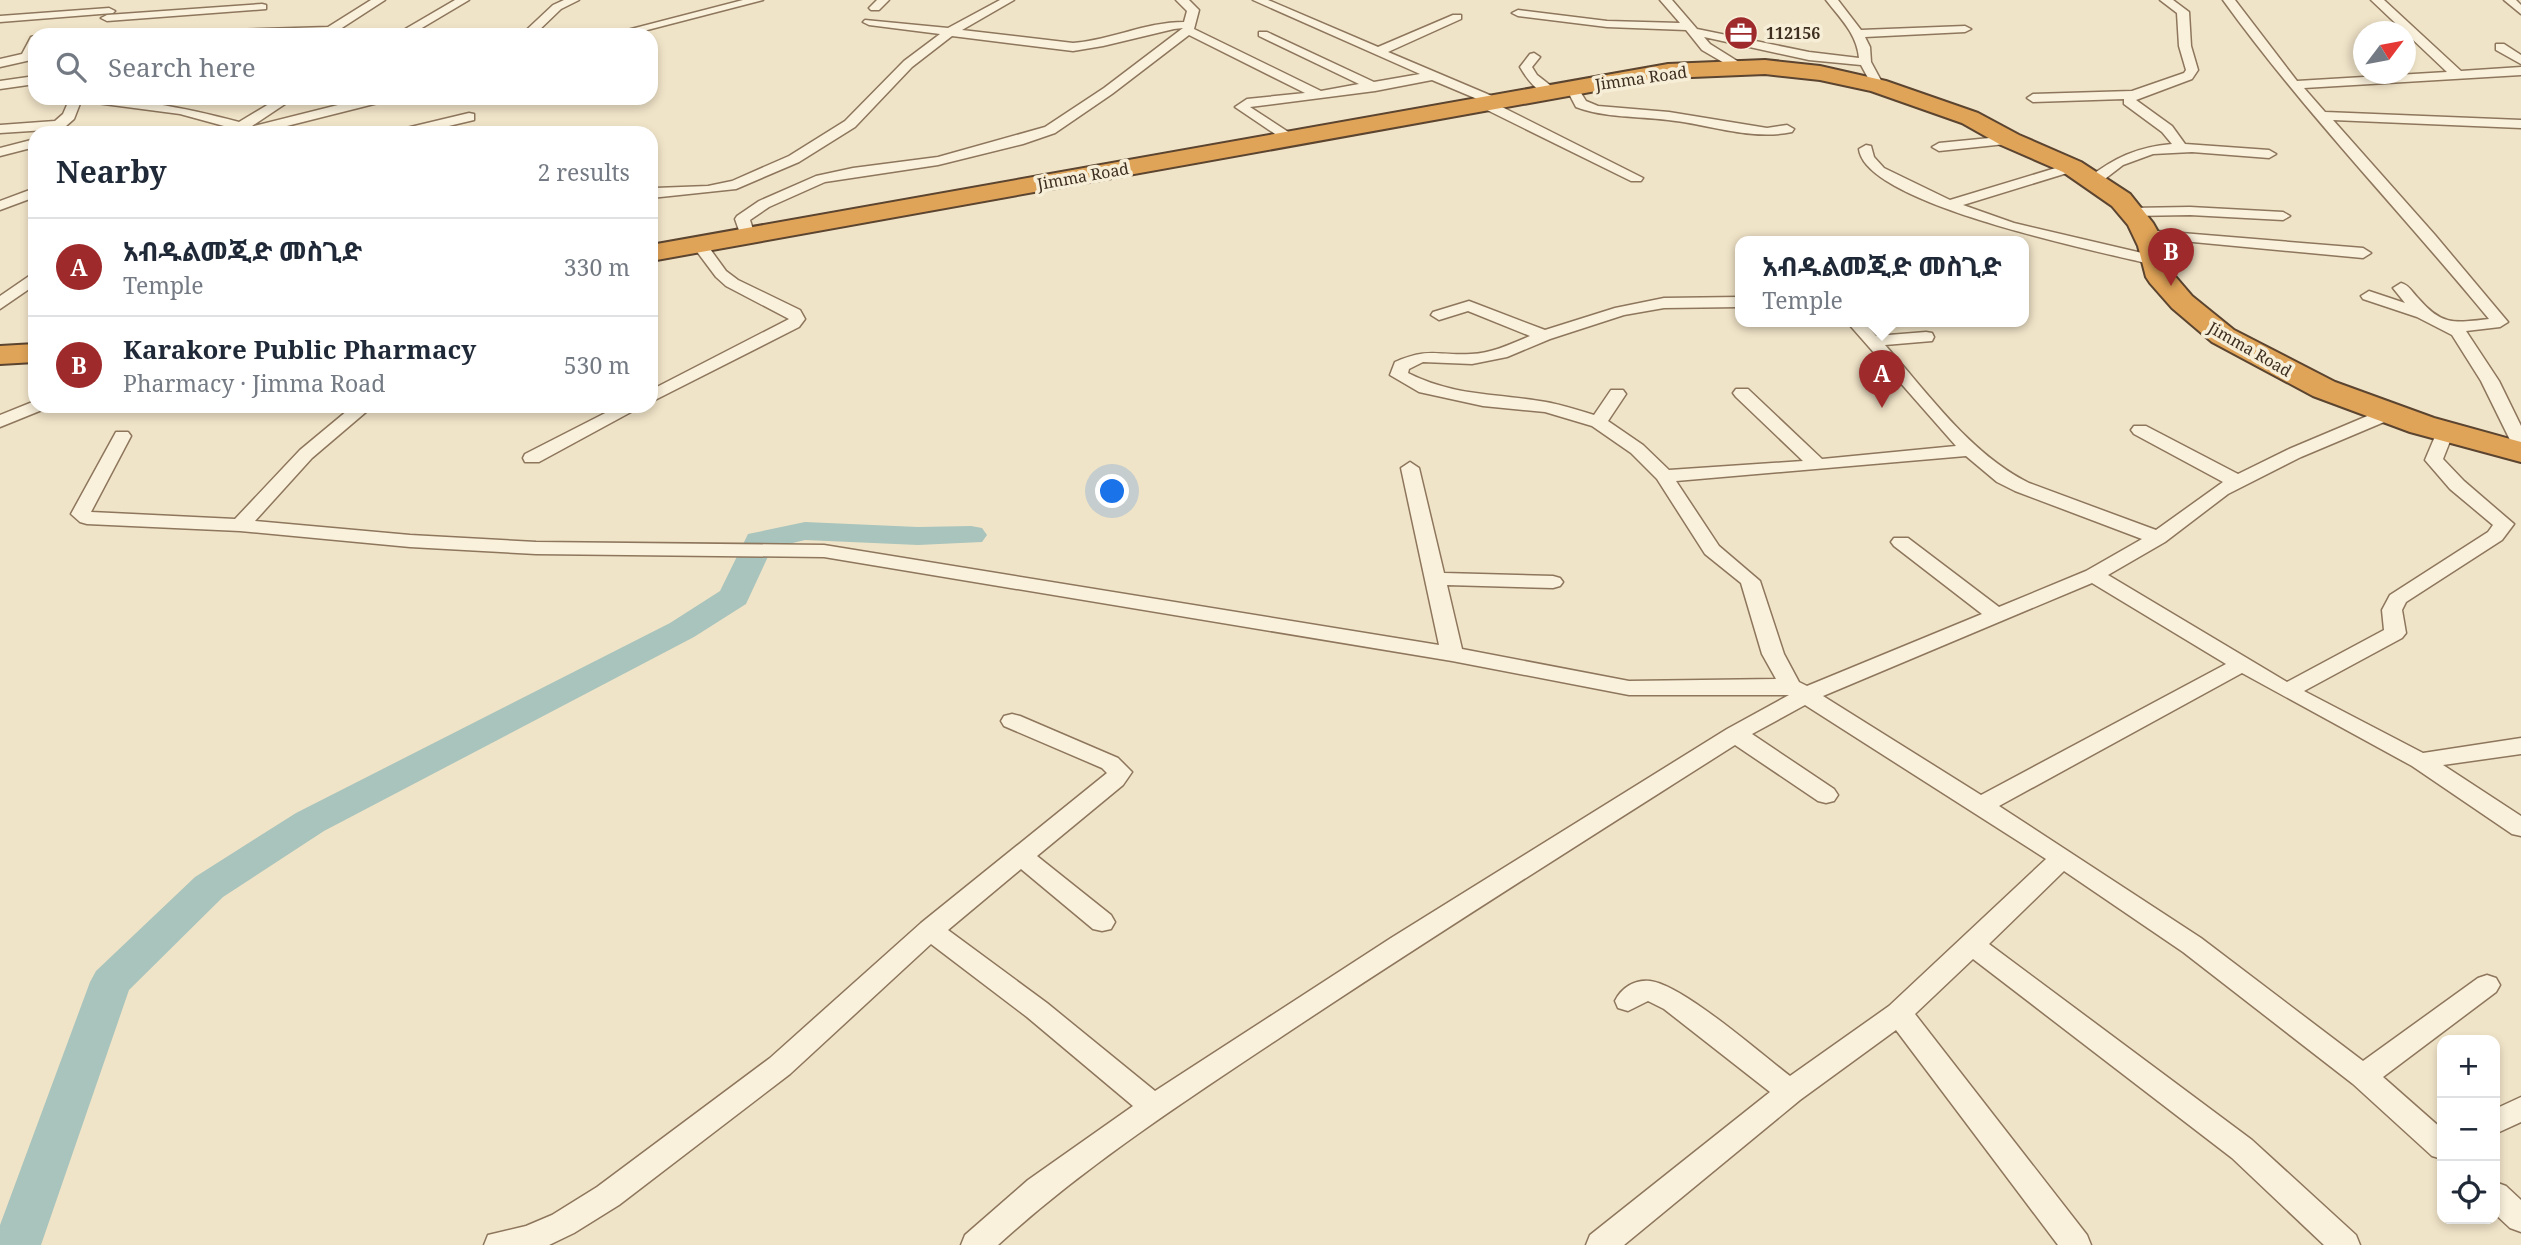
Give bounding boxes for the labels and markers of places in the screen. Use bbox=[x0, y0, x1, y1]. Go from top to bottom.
office icon: 112156 bbox=[1722, 14, 1760, 52]
place label: 112156 bbox=[1766, 22, 1820, 44]
pin: B bbox=[2148, 228, 2194, 286]
pin: A bbox=[1859, 350, 1905, 408]

